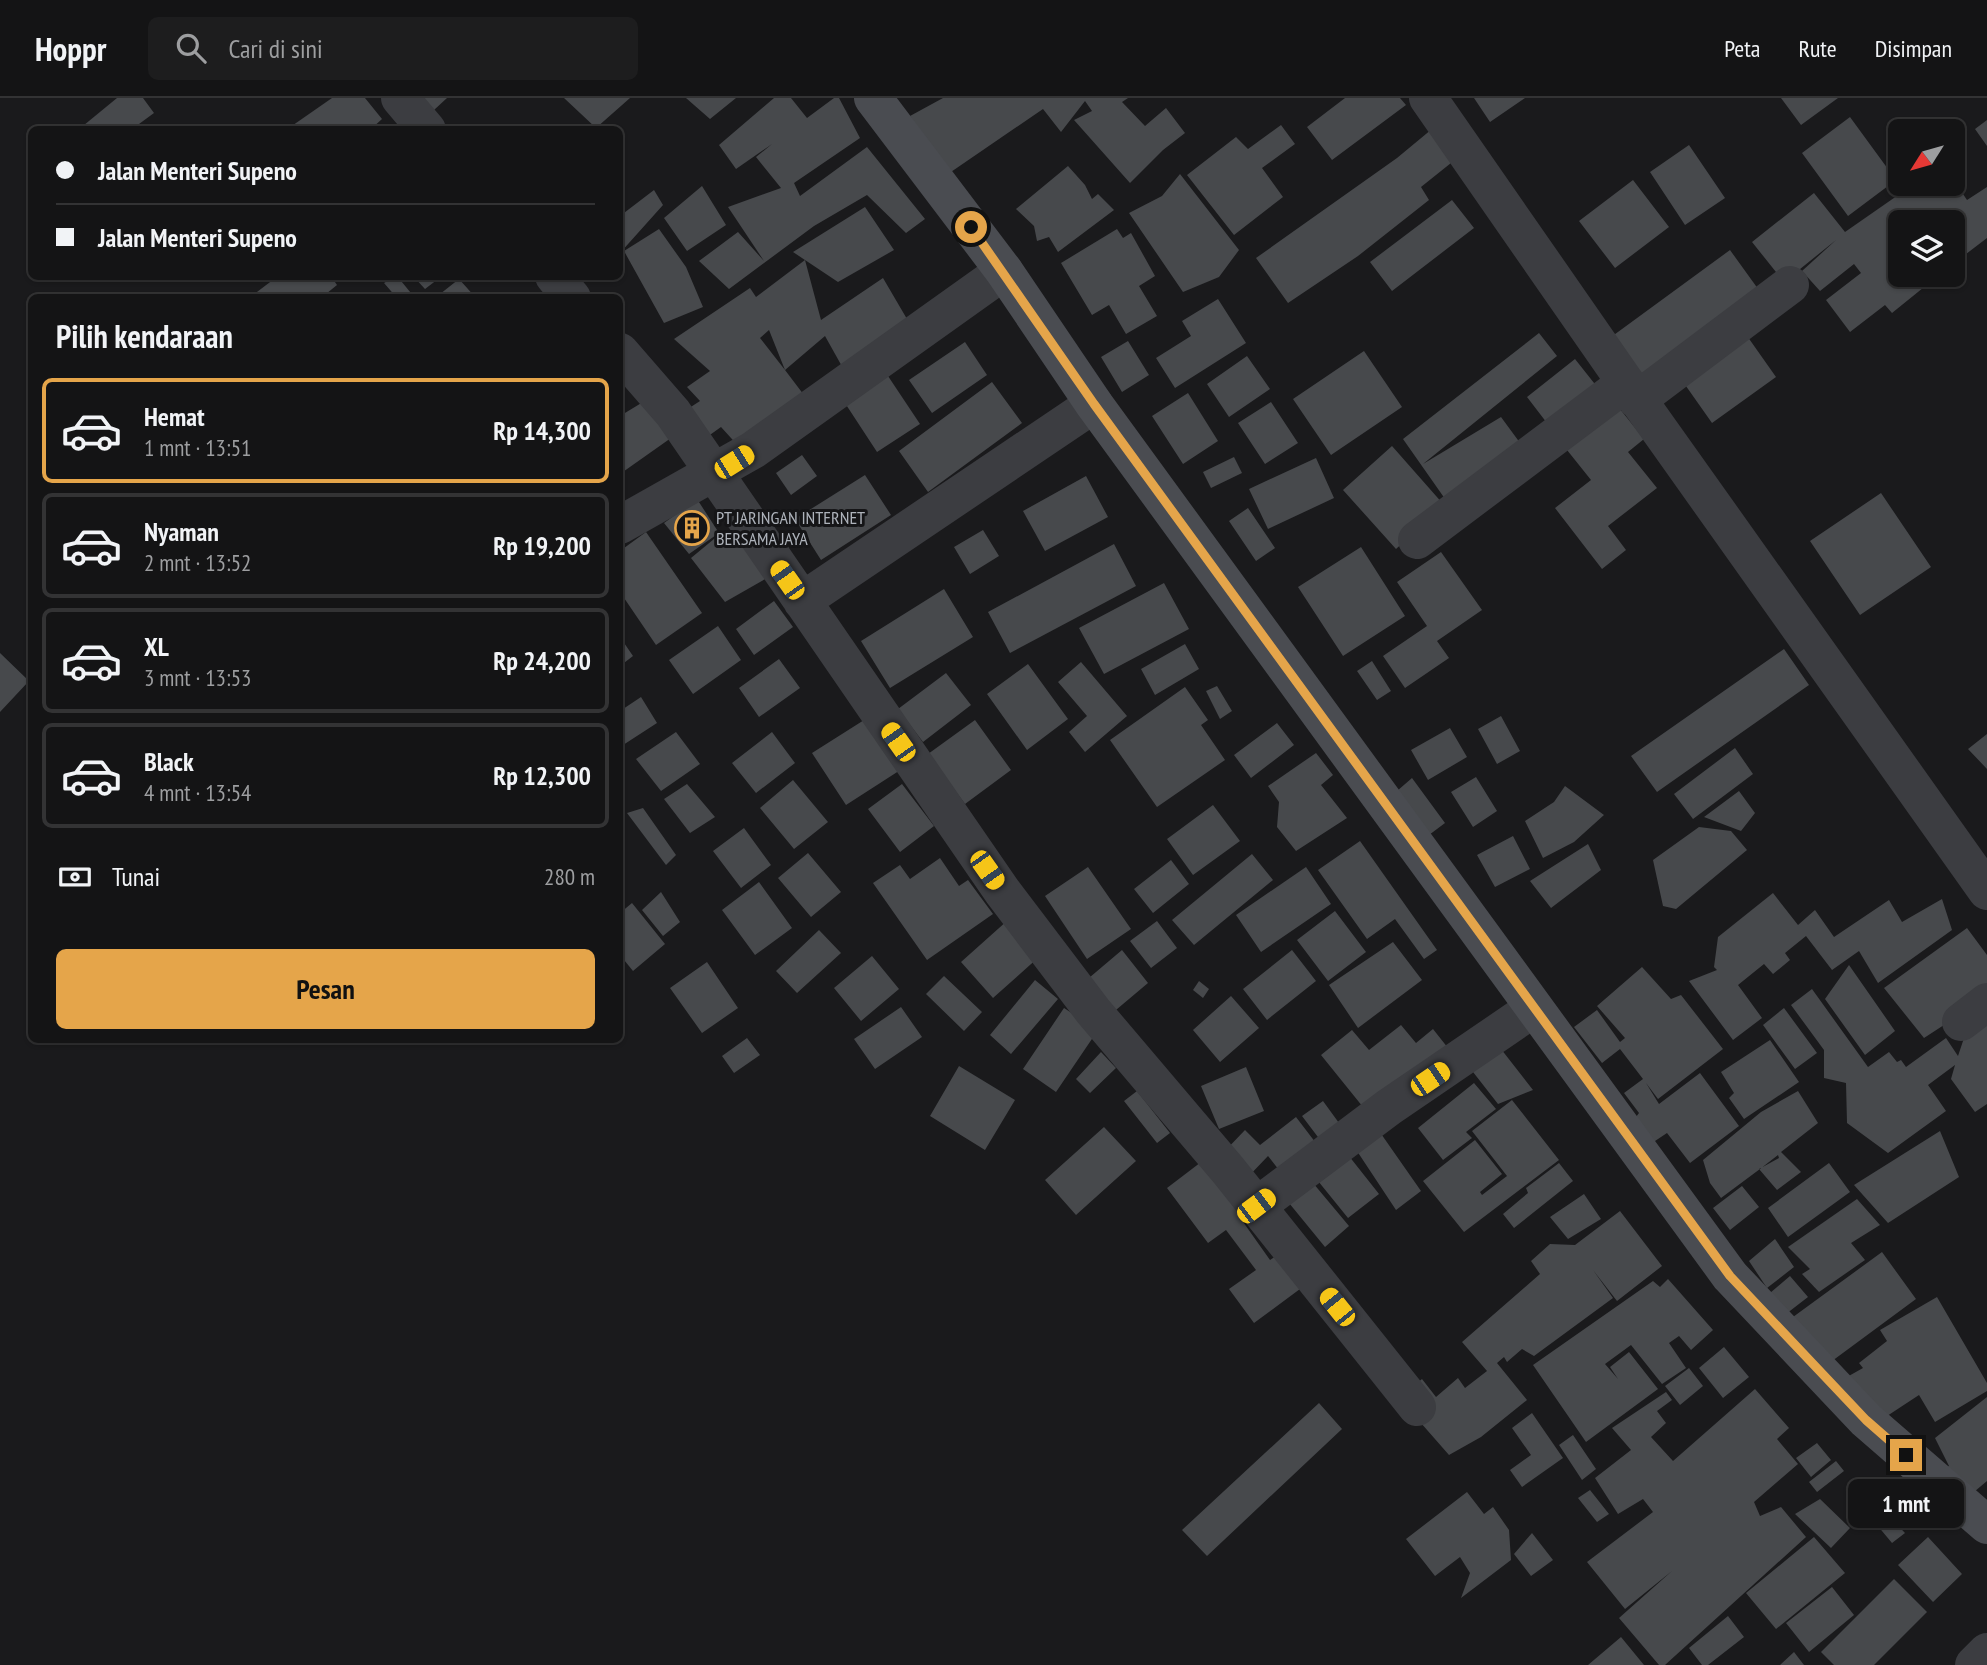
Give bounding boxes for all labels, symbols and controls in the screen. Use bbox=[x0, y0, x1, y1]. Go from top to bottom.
search box bbox=[148, 17, 638, 80]
text: Hoppr bbox=[35, 27, 106, 70]
icon: search bbox=[172, 29, 210, 67]
text: Cari di sini bbox=[228, 32, 323, 65]
text: Peta bbox=[1724, 33, 1760, 64]
text: Rute bbox=[1798, 33, 1837, 64]
text: Disimpan bbox=[1875, 33, 1952, 64]
north arrow bbox=[1888, 119, 1965, 196]
map controls bbox=[1888, 119, 1965, 287]
text: Jalan Menteri Supeno bbox=[98, 154, 297, 187]
button: layers bbox=[1888, 210, 1965, 287]
route start bbox=[955, 211, 987, 243]
text: Jalan Menteri Supeno bbox=[98, 221, 297, 254]
text: Pilih kendaraan bbox=[56, 315, 233, 357]
icon: car bbox=[60, 399, 123, 462]
text: Hemat bbox=[144, 400, 205, 433]
text: Rp 14,300 bbox=[493, 414, 591, 447]
text: 1 mnt · 13:51 bbox=[144, 433, 251, 462]
car bbox=[711, 442, 758, 482]
place label: PT JARINGAN INTERNET BERSAMA JAYA bbox=[716, 506, 865, 550]
building icon: PT JARINGAN INTERNET BERSAMA JAYA bbox=[673, 509, 711, 547]
icon: car bbox=[60, 514, 123, 577]
text: Nyaman bbox=[144, 515, 219, 548]
text: Rp 19,200 bbox=[493, 529, 591, 562]
text: 2 mnt · 13:52 bbox=[144, 548, 251, 577]
car bbox=[767, 557, 808, 603]
icon: car bbox=[60, 629, 123, 692]
text: XL bbox=[144, 630, 169, 663]
text: Rp 24,200 bbox=[493, 644, 591, 677]
text: 3 mnt · 13:53 bbox=[144, 663, 251, 692]
car bbox=[878, 719, 919, 765]
icon: car bbox=[60, 744, 123, 807]
text: Black bbox=[144, 745, 194, 778]
text: Rp 12,300 bbox=[493, 759, 591, 792]
text: 4 mnt · 13:54 bbox=[144, 778, 251, 807]
car bbox=[967, 847, 1008, 893]
icon: cash bbox=[56, 858, 94, 896]
text: Tunai bbox=[112, 860, 160, 893]
text: 280 m bbox=[544, 862, 595, 891]
button: Pesan bbox=[56, 949, 595, 1029]
car bbox=[1407, 1059, 1454, 1099]
car bbox=[1233, 1185, 1280, 1227]
car bbox=[1316, 1284, 1359, 1330]
route end bbox=[1890, 1439, 1922, 1471]
callout: 1 mnt bbox=[1848, 1480, 1964, 1528]
text: 1 mnt bbox=[1882, 1489, 1930, 1518]

